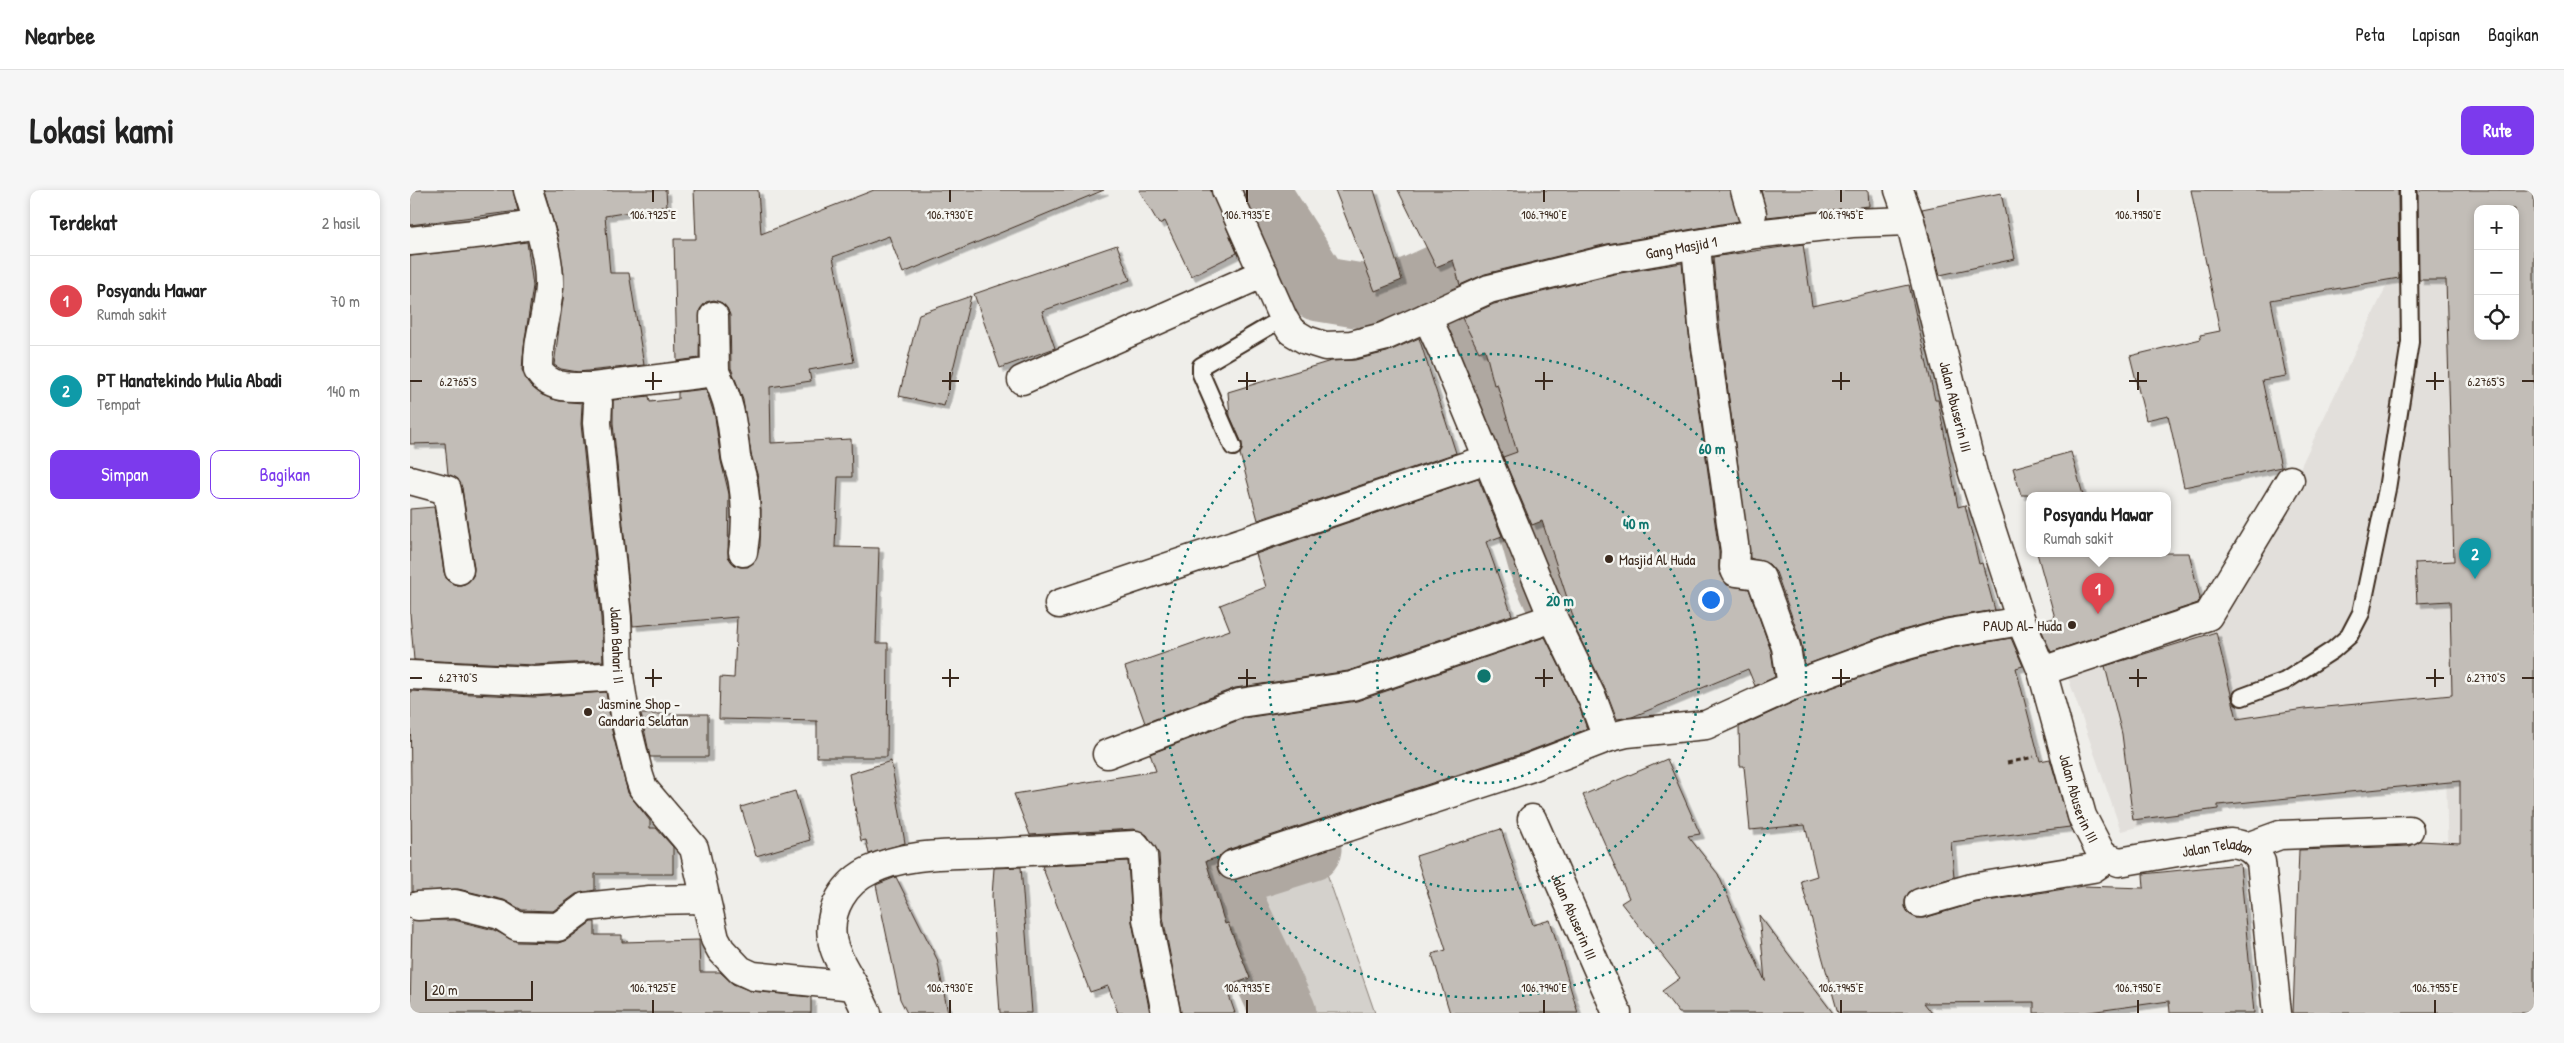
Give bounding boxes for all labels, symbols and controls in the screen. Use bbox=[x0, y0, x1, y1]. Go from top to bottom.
text: Nearbee bbox=[25, 19, 95, 51]
text: Peta bbox=[2355, 22, 2384, 47]
text: Lapisan bbox=[2412, 22, 2460, 47]
text: Bagikan bbox=[2488, 22, 2539, 47]
button: Rute bbox=[2461, 106, 2534, 155]
text: Lokasi kami bbox=[30, 107, 175, 154]
map controls bbox=[2474, 205, 2519, 340]
button: + bbox=[2474, 205, 2519, 250]
text: 106.7925°E bbox=[630, 206, 677, 223]
text: 106.7930°E bbox=[927, 206, 974, 223]
text: 106.7935°E bbox=[1224, 206, 1271, 223]
text: 106.7940°E bbox=[1521, 206, 1567, 223]
text: 106.7945°E bbox=[1818, 206, 1864, 223]
text: 106.7950°E bbox=[2115, 206, 2162, 223]
text: Terdekat bbox=[50, 208, 117, 237]
text: 2 hasil bbox=[322, 212, 360, 234]
street label: Gang Masjid 1 bbox=[1644, 230, 1719, 263]
button: − bbox=[2474, 250, 2519, 295]
text: Posyandu Mawar bbox=[97, 277, 207, 303]
text: 1 bbox=[63, 290, 69, 312]
text: 70 m bbox=[330, 290, 360, 312]
button: locate bbox=[2474, 295, 2519, 340]
text: Rumah sakit bbox=[97, 303, 166, 325]
street label: Jalan Abuserin III bbox=[1935, 359, 1978, 454]
text: PT Hanatekindo Mulia Abadi bbox=[97, 367, 282, 393]
text: 6.2765°S bbox=[439, 373, 477, 390]
text: 6.2765°S bbox=[2467, 373, 2505, 390]
text: 2 bbox=[62, 380, 70, 402]
text: 140 m bbox=[326, 380, 360, 402]
text: Tempat bbox=[97, 393, 140, 415]
text: 60 m bbox=[1699, 438, 1725, 459]
button: Simpan bbox=[50, 450, 200, 499]
button: Bagikan bbox=[210, 450, 360, 499]
popup bbox=[2026, 492, 2171, 557]
text: Posyandu Mawar bbox=[2044, 501, 2153, 527]
text: 40 m bbox=[1623, 513, 1649, 534]
text: Rumah sakit bbox=[2044, 527, 2113, 549]
pin: 2 bbox=[2459, 538, 2491, 579]
place label: Masjid Al Huda bbox=[1619, 549, 1695, 570]
marker: Masjid Al Huda bbox=[1603, 553, 1615, 565]
pin: 1 bbox=[2082, 573, 2114, 614]
your location bbox=[1698, 587, 1724, 613]
text: 20 m bbox=[1546, 590, 1574, 611]
street label: Jalan Bahari II bbox=[605, 605, 631, 685]
place label: PAUD Al- Huda bbox=[1983, 615, 2062, 636]
marker: PAUD Al- Huda bbox=[2066, 619, 2078, 631]
centre of rings bbox=[1475, 667, 1493, 685]
text: 6.2770°S bbox=[439, 669, 478, 686]
text: 6.2770°S bbox=[2467, 669, 2506, 686]
place label: Jasmine Shop - Gandaria Selatan bbox=[598, 693, 689, 731]
marker: Jasmine Shop - Gandaria Selatan bbox=[582, 706, 594, 718]
street label: Jalan Abuserin III bbox=[2055, 751, 2104, 846]
street label: Jalan Teladan bbox=[2180, 833, 2259, 862]
street label: Jalan Abuserin III bbox=[1546, 869, 1603, 963]
scale bar bbox=[425, 978, 532, 1001]
text: 106.7925°E bbox=[630, 979, 677, 996]
text: 106.7930°E bbox=[927, 979, 974, 996]
text: 106.7935°E bbox=[1224, 979, 1271, 996]
text: 106.7940°E bbox=[1521, 979, 1567, 996]
text: 106.7945°E bbox=[1818, 979, 1864, 996]
text: 106.7950°E bbox=[2115, 979, 2162, 996]
text: 106.7955°E bbox=[2412, 979, 2459, 996]
text: 20 m bbox=[432, 980, 458, 999]

